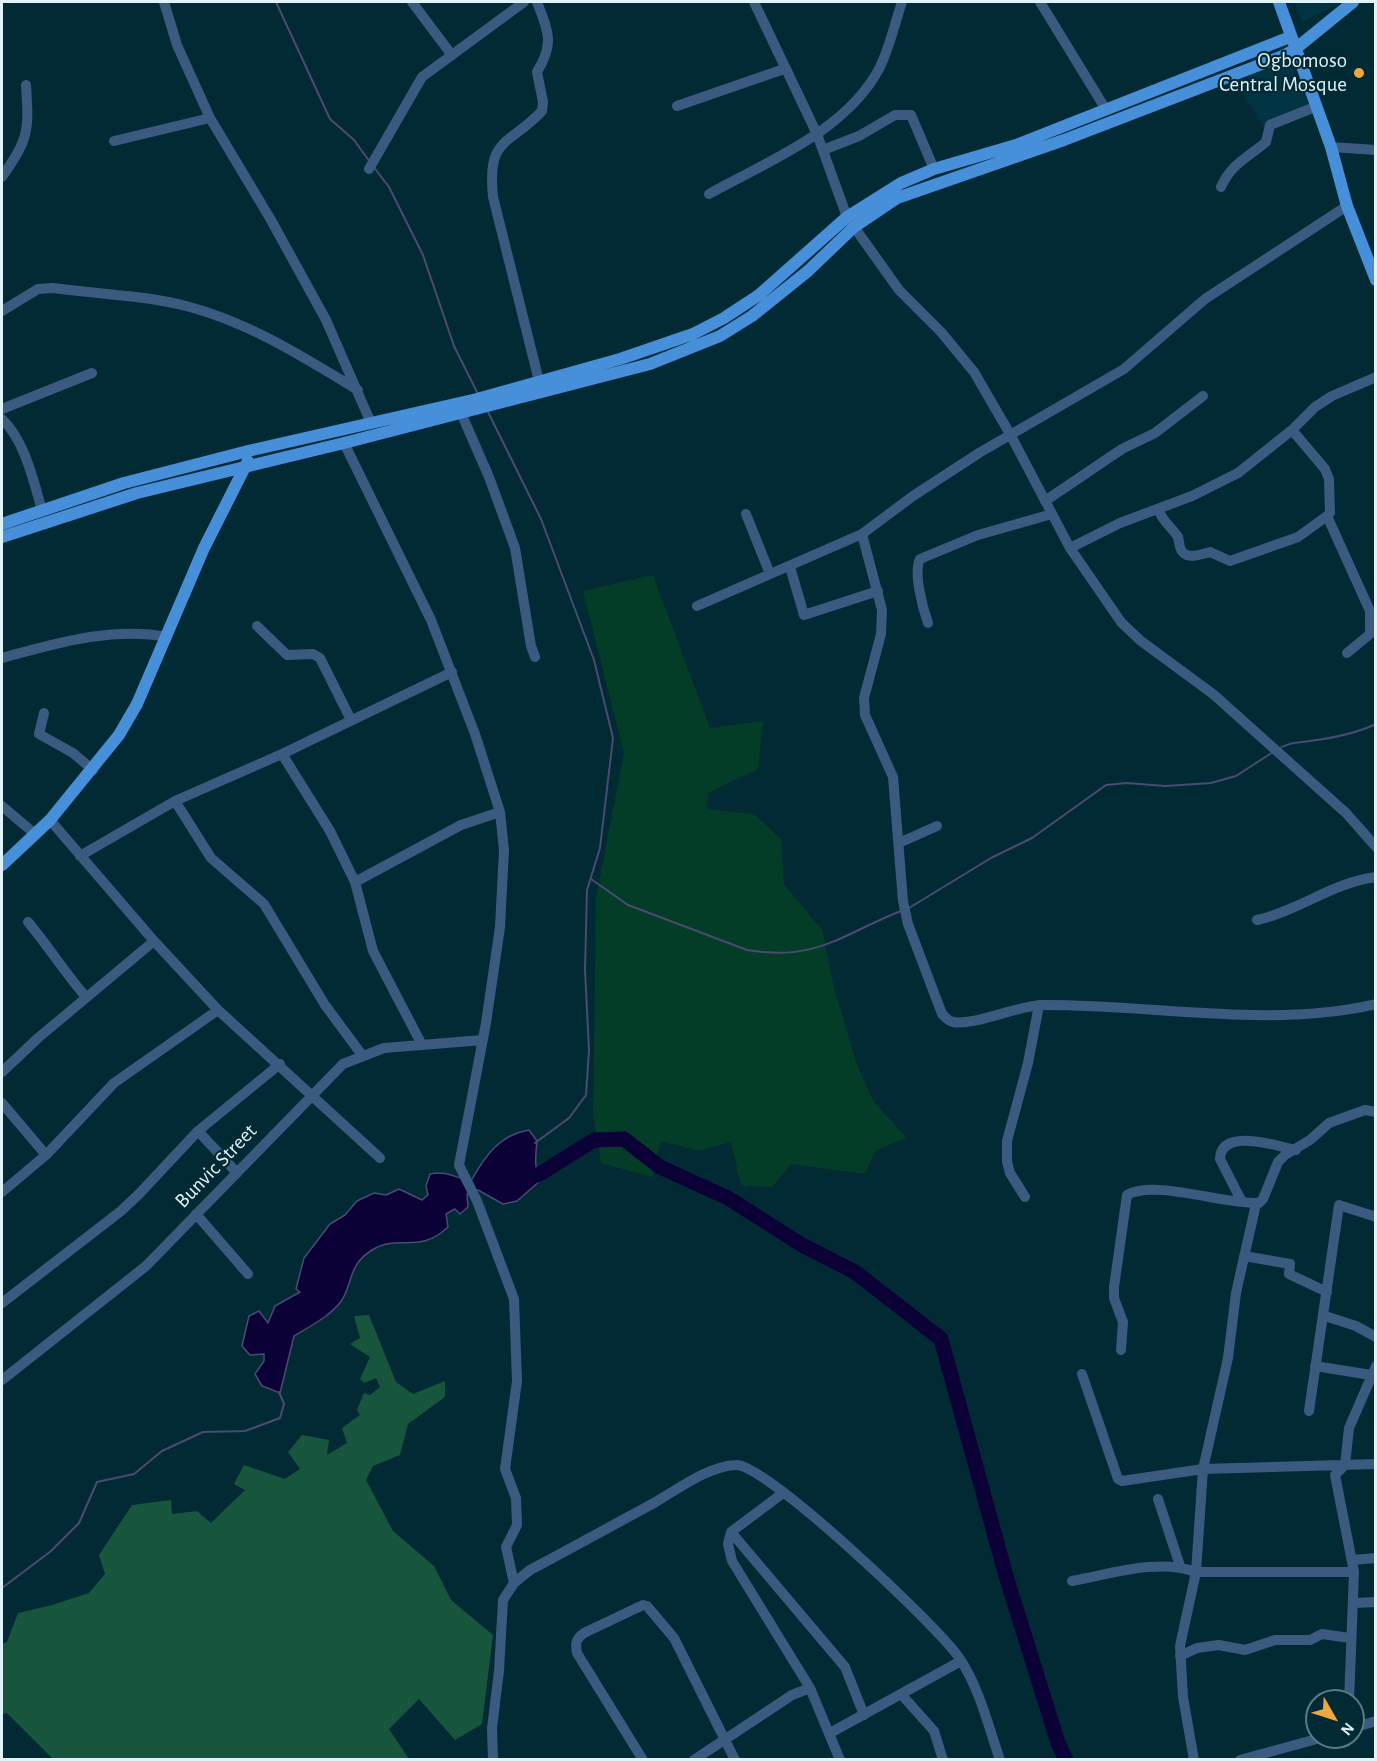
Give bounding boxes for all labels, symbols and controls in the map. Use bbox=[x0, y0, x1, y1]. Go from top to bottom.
place label: Ogbomoso Central Mosque bbox=[1219, 48, 1347, 98]
marker: Ogbomoso Central Mosque bbox=[1352, 66, 1366, 80]
street label: Bunvic Street bbox=[170, 1119, 262, 1213]
north arrow bbox=[1305, 1689, 1365, 1749]
text: N bbox=[1338, 1720, 1357, 1738]

